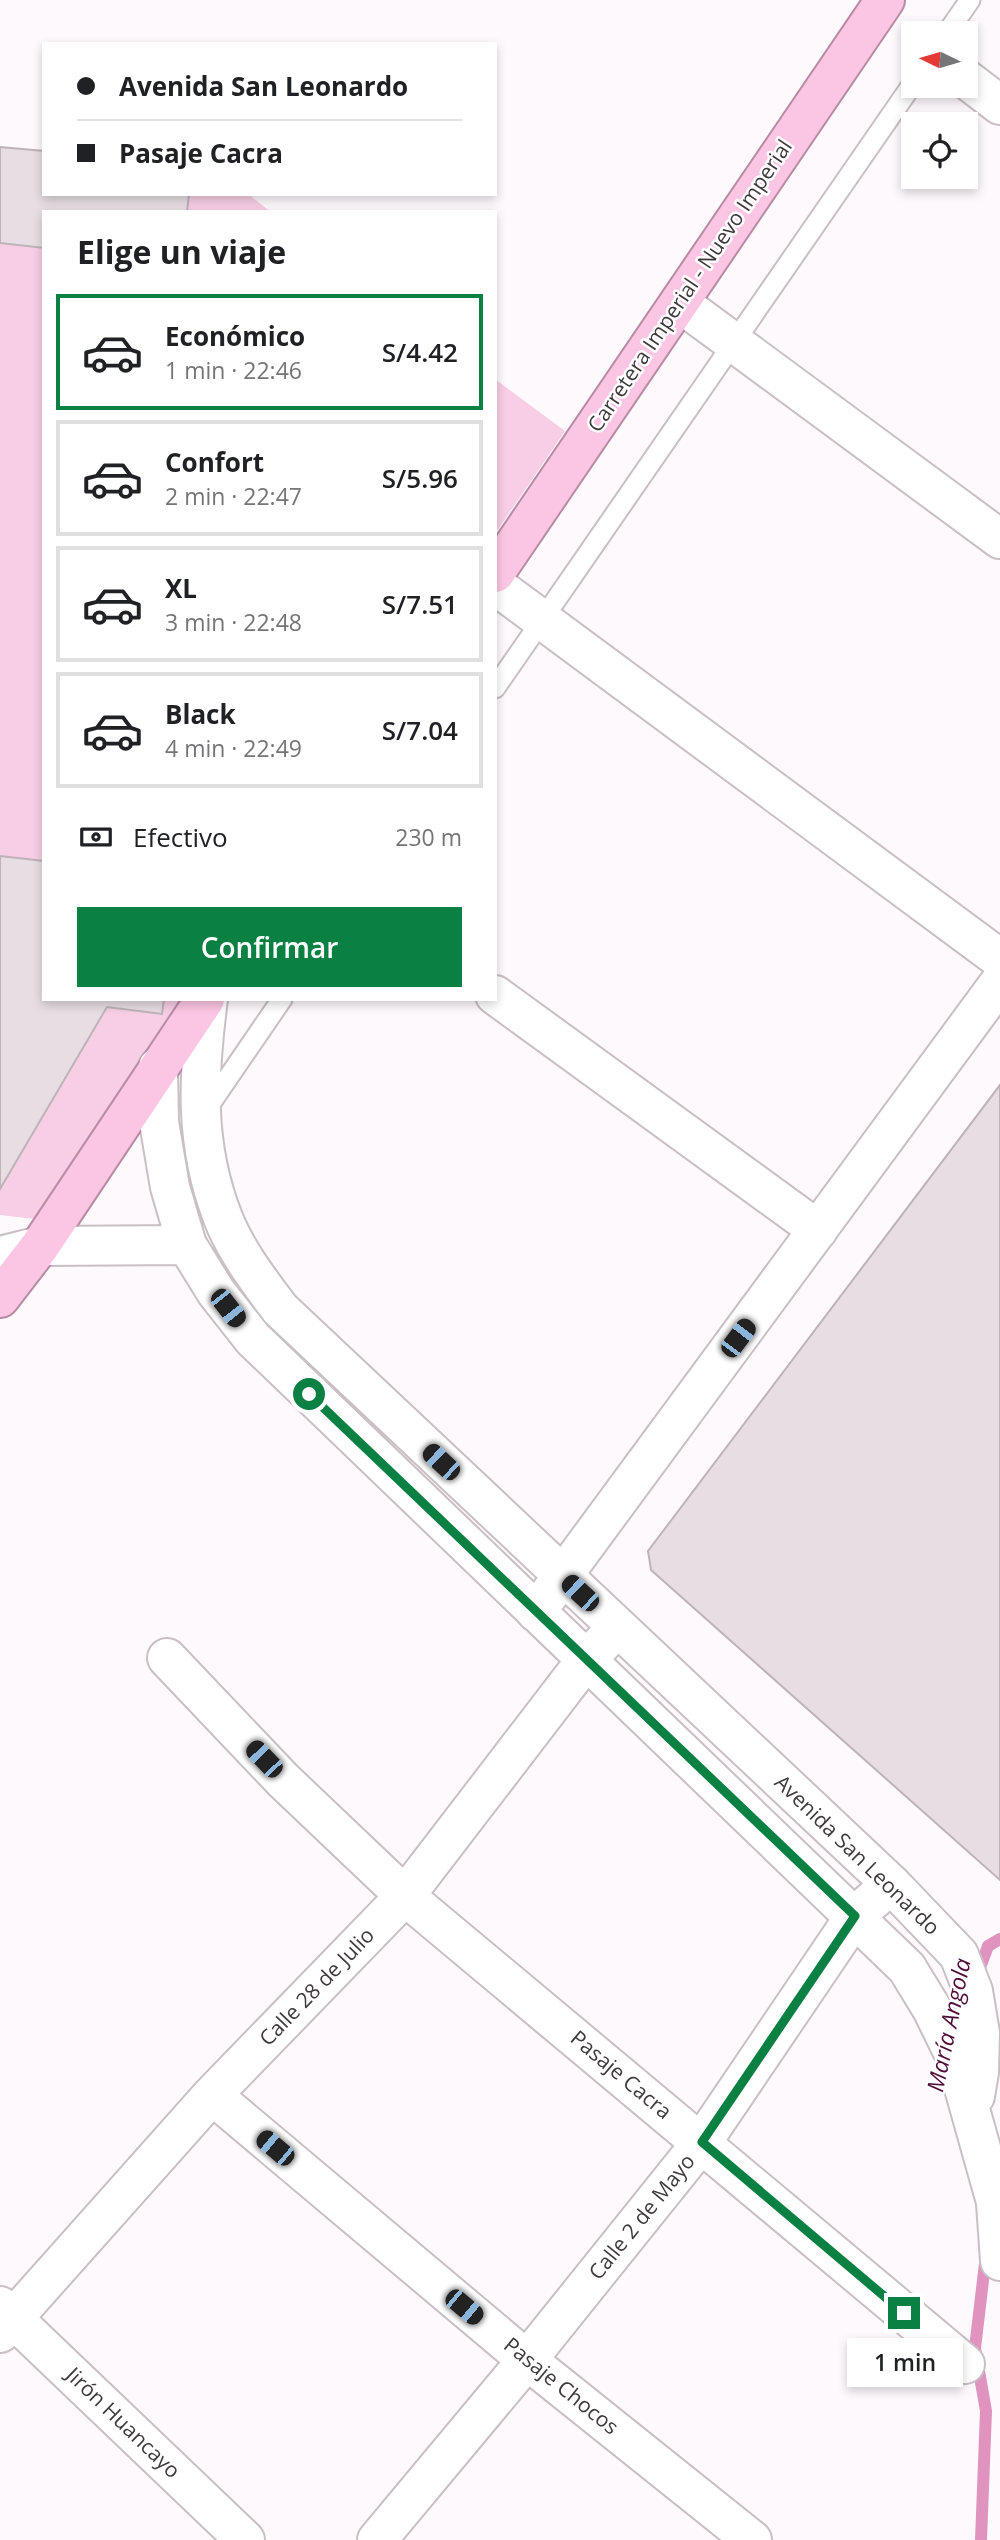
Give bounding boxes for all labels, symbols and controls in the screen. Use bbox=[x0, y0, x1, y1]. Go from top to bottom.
north arrow bbox=[901, 21, 978, 98]
map controls bbox=[901, 21, 978, 189]
text: Avenida San Leonardo bbox=[119, 68, 408, 104]
button: locate bbox=[901, 112, 978, 189]
street label: Carretera Imperial - Nuevo Imperial bbox=[580, 134, 798, 437]
text: Pasaje Cacra bbox=[119, 135, 283, 171]
text: Elige un viaje bbox=[77, 230, 286, 273]
text: Económico bbox=[165, 318, 305, 354]
icon: car bbox=[81, 321, 144, 384]
text: S/4.42 bbox=[382, 334, 458, 370]
text: 1 min · 22:46 bbox=[165, 354, 302, 386]
text: Confort bbox=[165, 444, 264, 480]
icon: car bbox=[81, 447, 144, 510]
text: S/5.96 bbox=[382, 460, 458, 496]
text: 2 min · 22:47 bbox=[165, 480, 302, 512]
text: XL bbox=[165, 570, 197, 606]
icon: car bbox=[81, 573, 144, 636]
text: S/7.51 bbox=[382, 586, 458, 622]
text: 3 min · 22:48 bbox=[165, 606, 302, 638]
text: Black bbox=[165, 696, 236, 732]
icon: car bbox=[81, 699, 144, 762]
text: S/7.04 bbox=[382, 712, 458, 748]
text: 4 min · 22:49 bbox=[165, 732, 302, 764]
icon: cash bbox=[77, 818, 115, 856]
text: Efectivo bbox=[133, 819, 228, 855]
text: 230 m bbox=[395, 821, 462, 853]
button: Confirmar bbox=[77, 907, 462, 987]
car bbox=[207, 1285, 250, 1331]
car bbox=[717, 1315, 760, 1361]
route start bbox=[293, 1378, 325, 1410]
car bbox=[419, 1440, 464, 1484]
car bbox=[558, 1571, 603, 1615]
car bbox=[242, 1737, 287, 1781]
street label: Avenida San Leonardo bbox=[769, 1768, 946, 1940]
street label: Calle 28 de Julio bbox=[253, 1921, 380, 2051]
water label: María Angola bbox=[918, 1955, 978, 2095]
street label: Pasaje Cacra bbox=[565, 2024, 678, 2125]
car bbox=[253, 2126, 298, 2170]
street label: Calle 2 de Mayo bbox=[582, 2148, 701, 2285]
car bbox=[442, 2285, 487, 2329]
route end bbox=[888, 2297, 920, 2329]
street label: Pasaje Chocos bbox=[498, 2330, 625, 2440]
callout: 1 min bbox=[846, 2338, 962, 2386]
text: 1 min bbox=[874, 2346, 936, 2378]
street label: Jirón Huancayo bbox=[59, 2359, 187, 2484]

